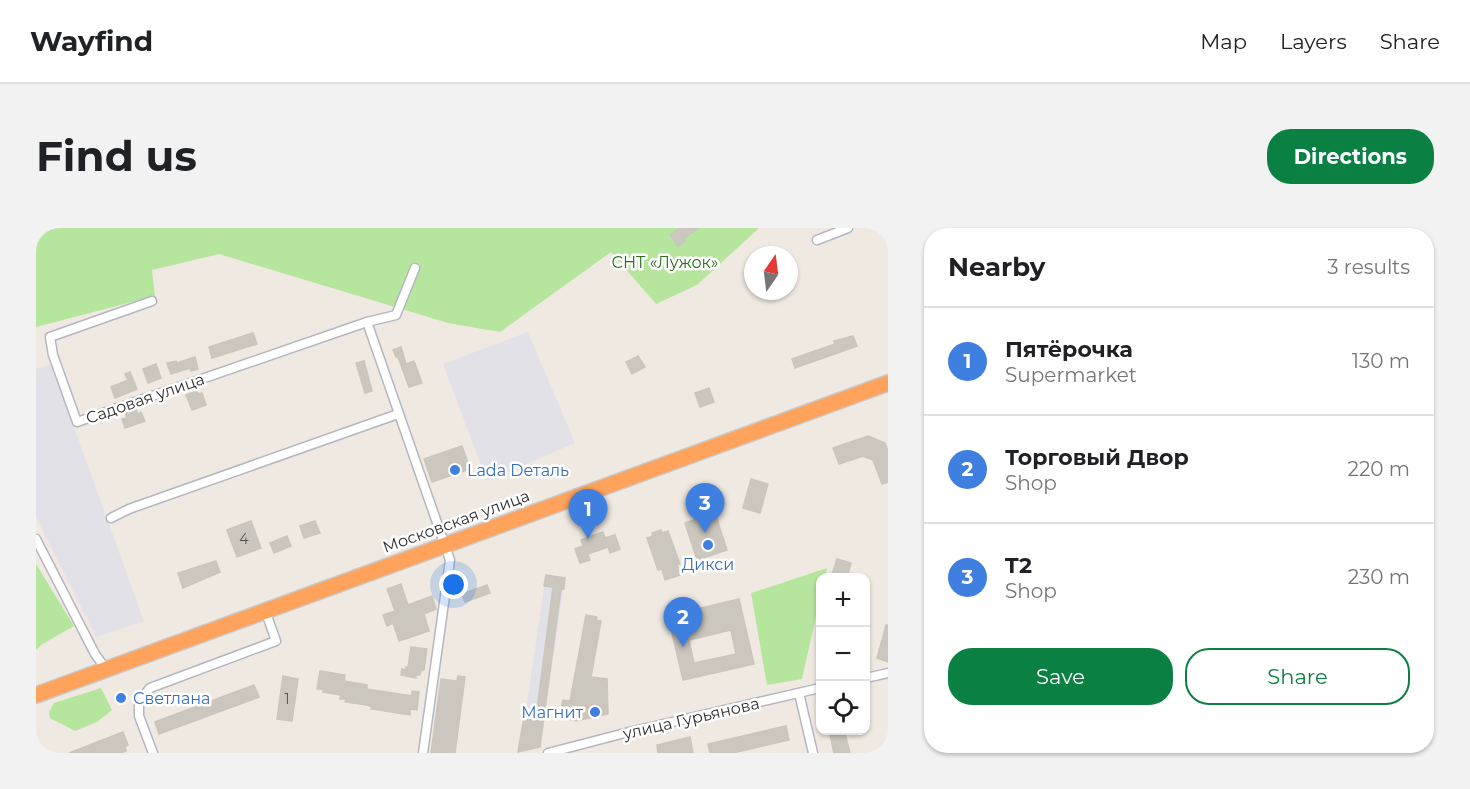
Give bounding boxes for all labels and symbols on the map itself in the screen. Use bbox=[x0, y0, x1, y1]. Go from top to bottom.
north arrow bbox=[744, 246, 798, 300]
park label: СНТ «Лужок» bbox=[611, 253, 719, 272]
street label: Садовая улица bbox=[83, 369, 207, 428]
place label: Lada Dеталь bbox=[467, 461, 569, 480]
marker: Lada Dеталь bbox=[448, 463, 462, 477]
pin: 3 bbox=[686, 484, 724, 533]
street label: Московская улица bbox=[380, 486, 532, 557]
pin: 1 bbox=[568, 490, 608, 539]
house number: 4 bbox=[239, 530, 249, 548]
marker: Дикси bbox=[701, 538, 715, 552]
place label: Дикси bbox=[682, 555, 734, 574]
your location bbox=[439, 570, 468, 599]
pin: 2 bbox=[664, 598, 702, 647]
place label: Светлана bbox=[133, 689, 210, 708]
house number: 1 bbox=[284, 690, 290, 708]
marker: Светлана bbox=[114, 691, 128, 705]
street label: улица Гурьянова bbox=[620, 694, 761, 744]
place label: Магнит bbox=[521, 703, 583, 722]
marker: Магнит bbox=[588, 705, 602, 719]

